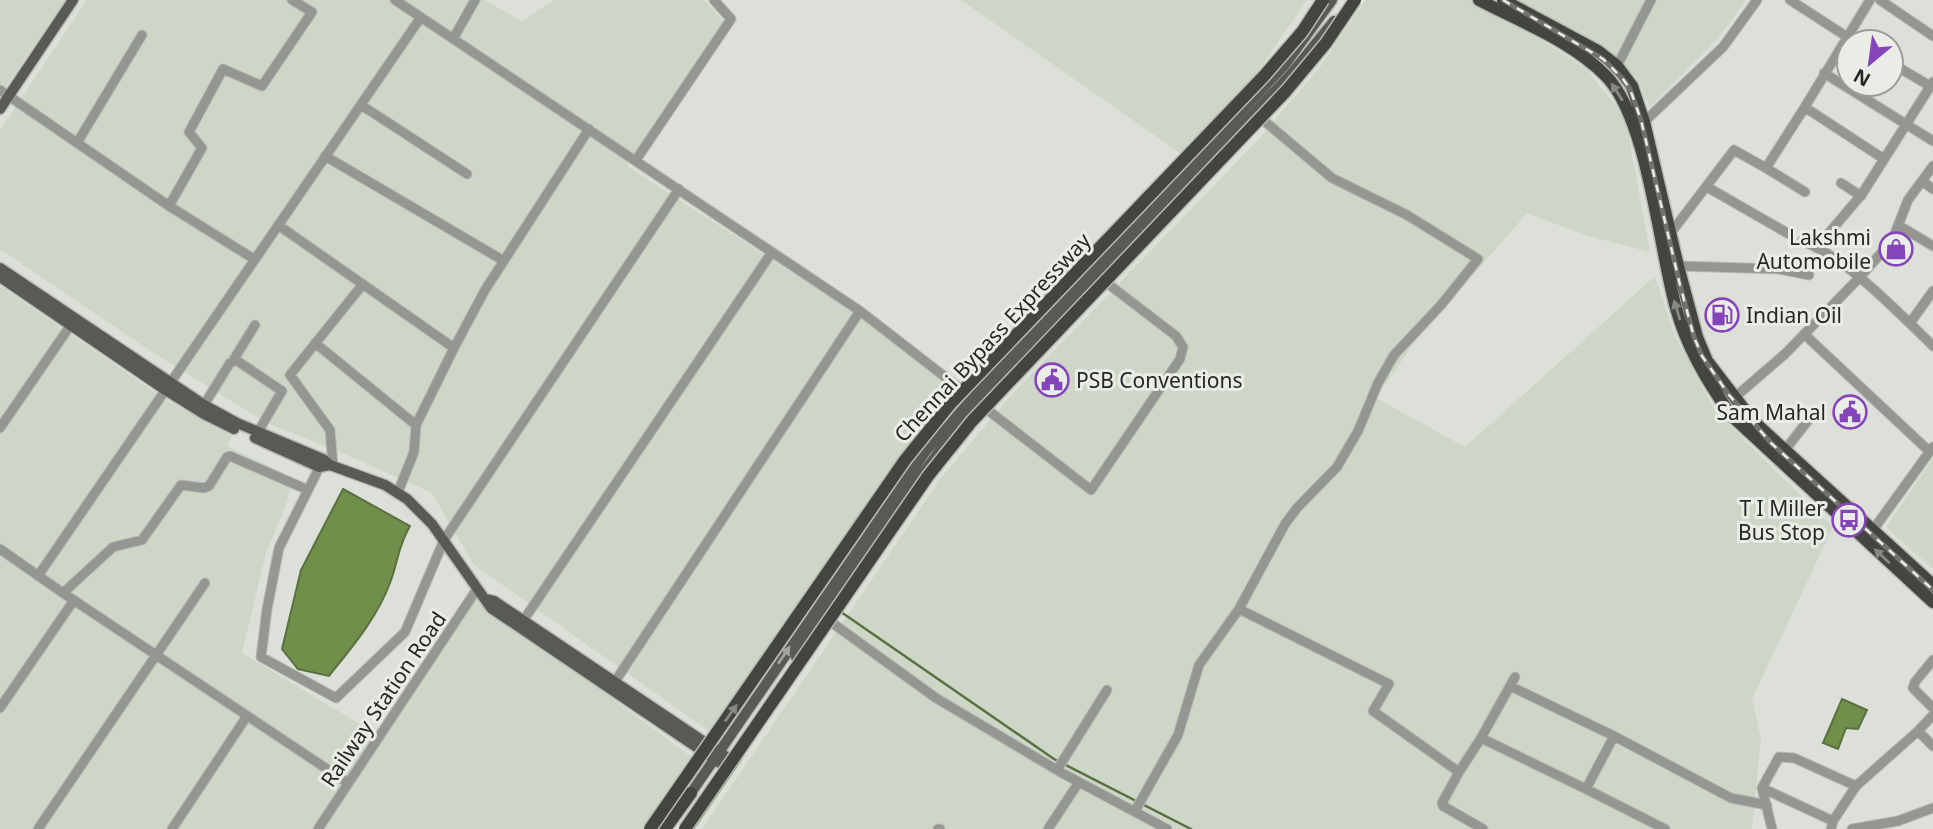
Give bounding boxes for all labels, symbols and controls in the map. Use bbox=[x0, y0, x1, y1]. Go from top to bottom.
north arrow bbox=[1835, 28, 1905, 98]
text: N bbox=[1849, 63, 1875, 93]
one-way arrow bbox=[1611, 82, 1624, 102]
place label: Lakshmi Automobile bbox=[1756, 223, 1871, 275]
street label: Chennai Bypass Expressway bbox=[888, 226, 1097, 448]
shop icon: Lakshmi Automobile bbox=[1877, 230, 1915, 268]
fuel station icon: Indian Oil bbox=[1703, 296, 1741, 334]
one-way arrow bbox=[1672, 299, 1682, 320]
place label: Indian Oil bbox=[1746, 301, 1842, 329]
public building icon: PSB Conventions bbox=[1033, 361, 1071, 399]
place label: PSB Conventions bbox=[1076, 366, 1243, 394]
public building icon: Sam Mahal bbox=[1831, 393, 1869, 431]
place label: Sam Mahal bbox=[1717, 398, 1826, 426]
place label: T I Miller Bus Stop bbox=[1738, 494, 1825, 546]
bus stop icon: T I Miller Bus Stop bbox=[1830, 501, 1868, 539]
one-way arrow bbox=[1873, 548, 1891, 564]
street label: Railway Station Road bbox=[314, 606, 452, 792]
one-way arrow bbox=[778, 645, 791, 665]
one-way arrow bbox=[724, 704, 738, 722]

